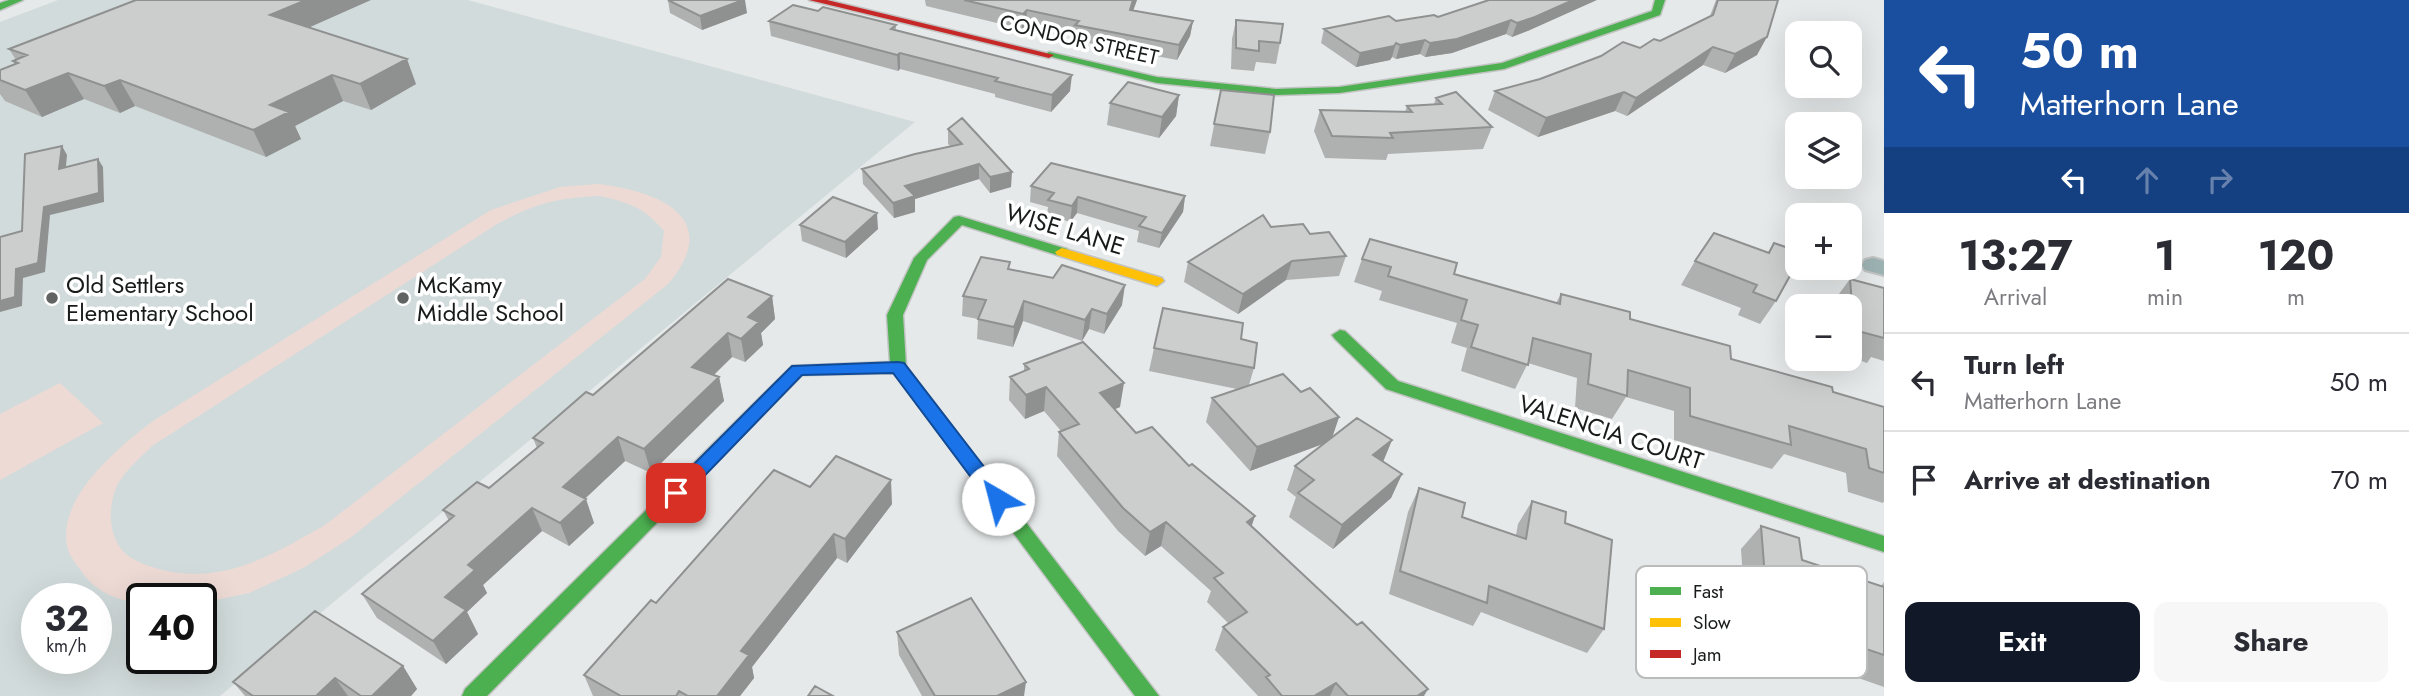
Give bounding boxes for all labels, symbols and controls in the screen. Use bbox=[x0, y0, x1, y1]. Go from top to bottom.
street label: CONDOR STREET bbox=[997, 7, 1162, 73]
text: 50 m bbox=[2020, 16, 2139, 86]
map controls bbox=[1785, 21, 1862, 371]
button: search bbox=[1785, 21, 1862, 98]
icon: left bbox=[1905, 28, 1996, 119]
text: Matterhorn Lane bbox=[2020, 81, 2239, 127]
button: layers bbox=[1785, 112, 1862, 189]
icon: left bbox=[2055, 161, 2093, 199]
icon: ahead bbox=[2128, 161, 2166, 199]
icon: right bbox=[2201, 161, 2239, 199]
street label: WISE LANE bbox=[1001, 194, 1129, 264]
button: + bbox=[1785, 203, 1862, 280]
text: 13:27 bbox=[1959, 225, 2072, 286]
text: 1 bbox=[2154, 225, 2176, 286]
text: 120 bbox=[2258, 225, 2334, 286]
place label: Old Settlers Elementary School bbox=[66, 267, 254, 330]
place label: McKamy Middle School bbox=[417, 267, 564, 330]
text: Arrival bbox=[1984, 280, 2047, 314]
text: min bbox=[2147, 280, 2183, 314]
text: m bbox=[2287, 280, 2305, 314]
marker: Old Settlers Elementary School bbox=[44, 290, 60, 306]
marker: McKamy Middle School bbox=[395, 290, 411, 306]
button: − bbox=[1785, 294, 1862, 371]
text: Turn left bbox=[1964, 346, 2064, 384]
icon: left bbox=[1905, 363, 1943, 401]
text: 50 m bbox=[2330, 363, 2388, 401]
text: Matterhorn Lane bbox=[1964, 384, 2121, 418]
street label: VALENCIA COURT bbox=[1514, 386, 1708, 478]
icon: arrive bbox=[1905, 461, 1943, 499]
text: Arrive at destination bbox=[1964, 461, 2211, 499]
text: 70 m bbox=[2331, 461, 2388, 499]
position arrow bbox=[961, 462, 1035, 536]
pin bbox=[646, 463, 706, 523]
icon: arrive bbox=[657, 474, 695, 512]
legend bbox=[1636, 566, 1867, 678]
text: Fast bbox=[1693, 578, 1724, 605]
speed limit sign: 40 bbox=[126, 583, 217, 674]
text: 32 bbox=[44, 594, 89, 644]
button: Exit bbox=[1905, 602, 2140, 682]
button: Share bbox=[2154, 602, 2388, 682]
text: Slow bbox=[1693, 609, 1731, 636]
text: km/h bbox=[46, 633, 87, 659]
text: Jam bbox=[1690, 641, 1722, 668]

